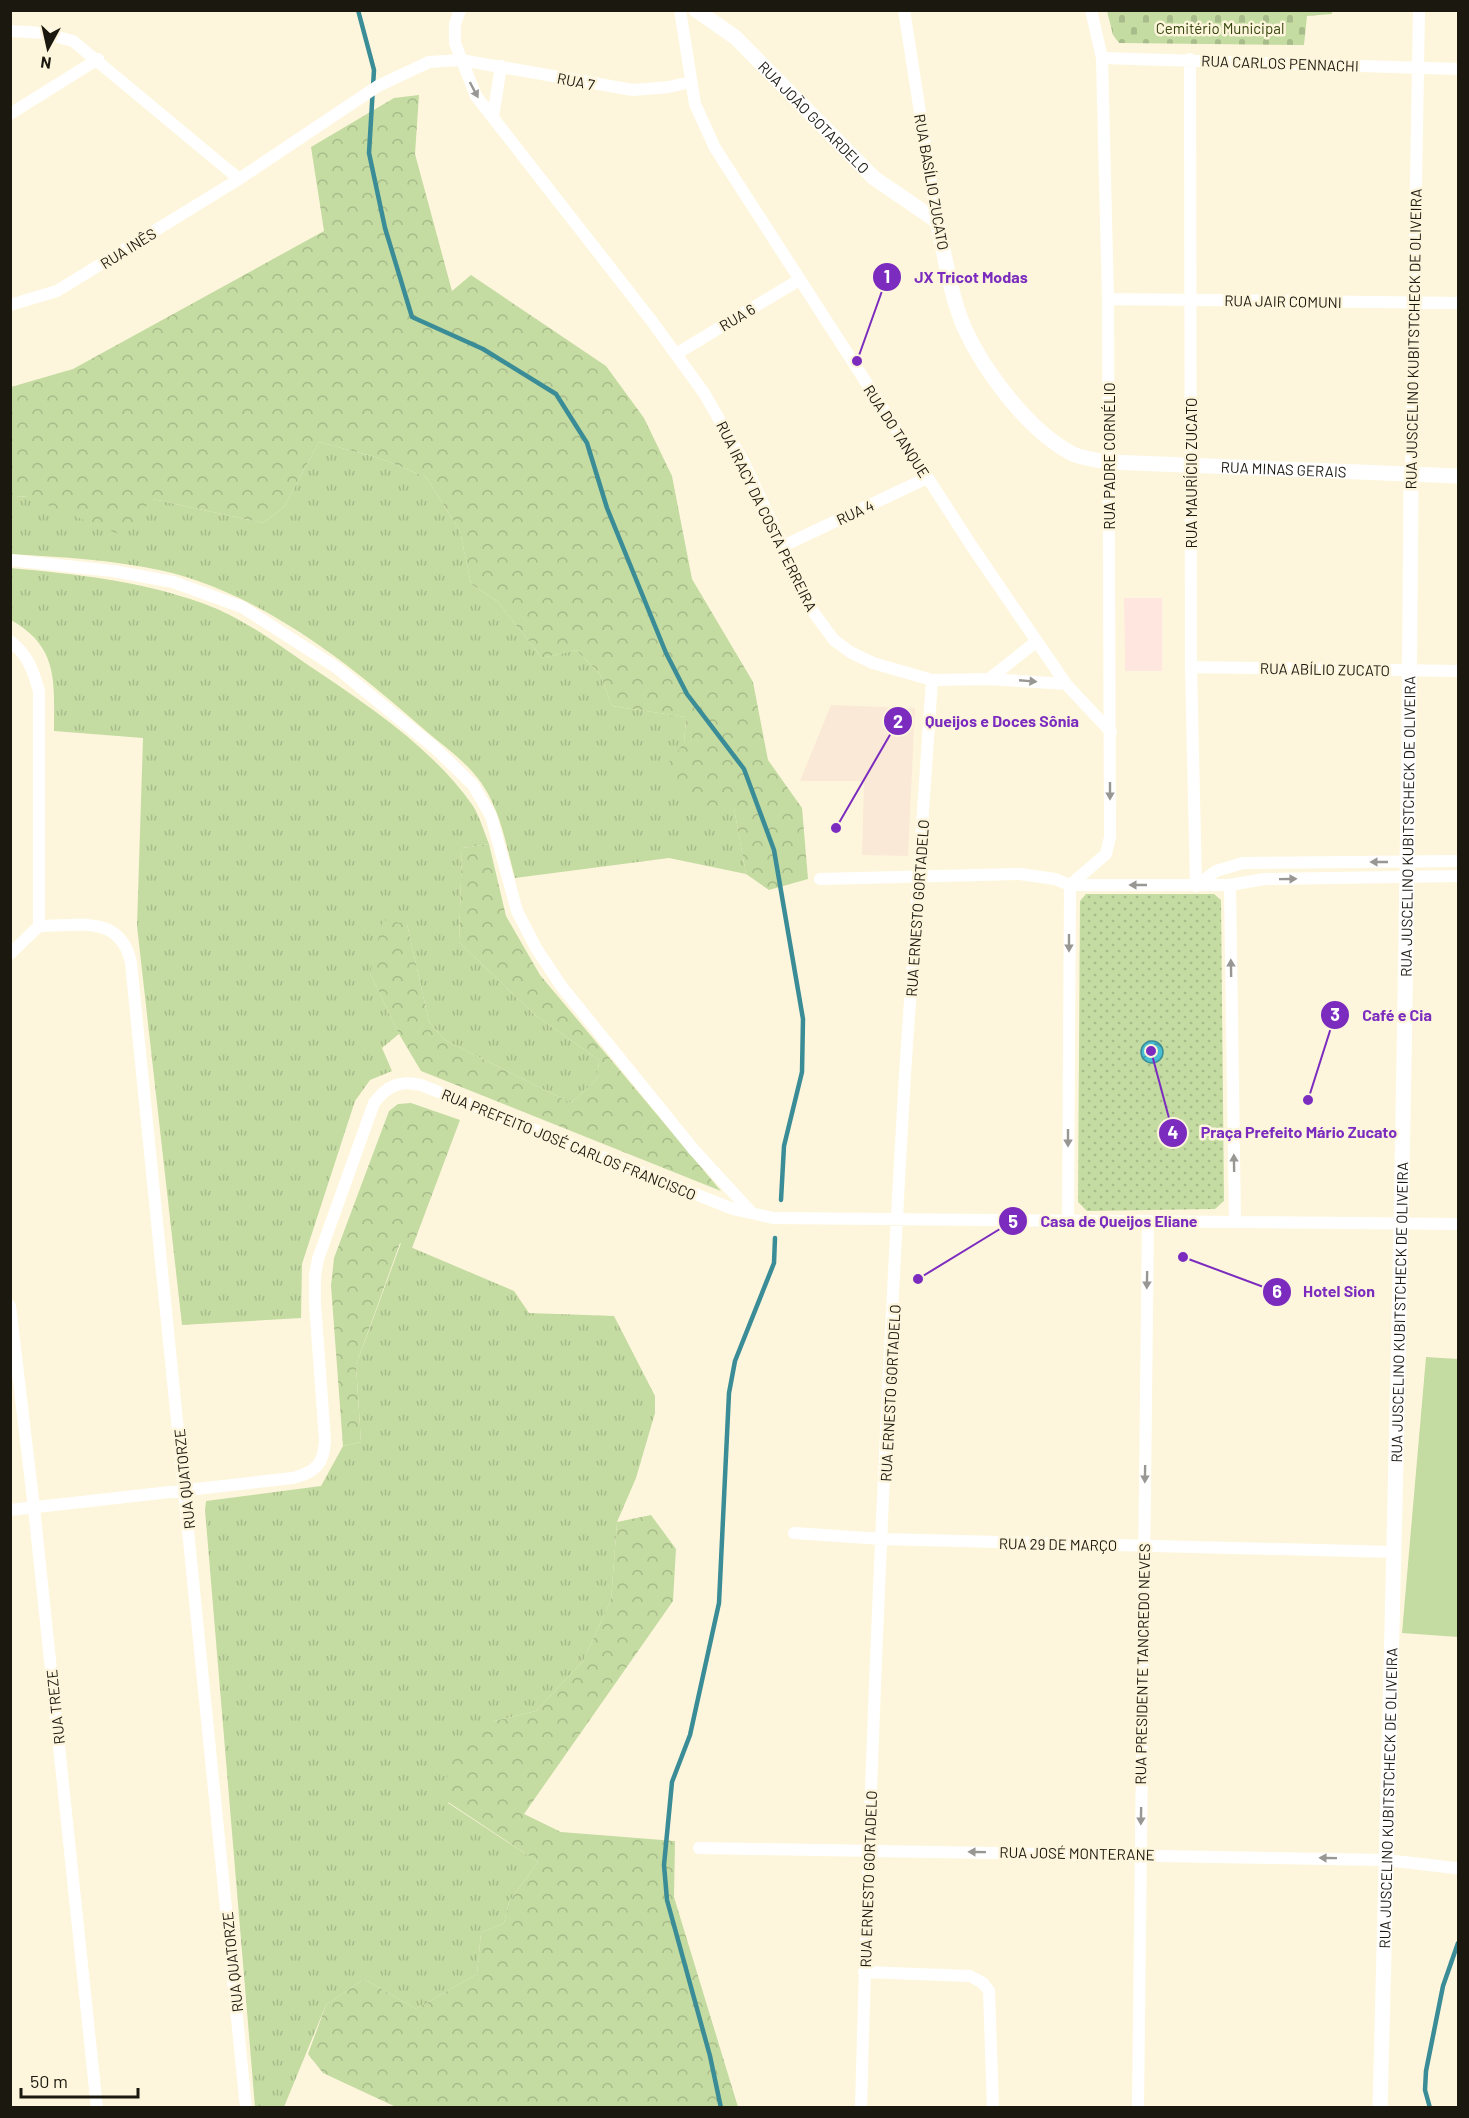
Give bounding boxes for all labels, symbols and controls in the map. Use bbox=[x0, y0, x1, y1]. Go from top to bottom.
north arrow bbox=[18, 18, 78, 78]
park label: Cemitério Municipal bbox=[1156, 19, 1284, 37]
street label: RUA CARLOS PENNACHI bbox=[1201, 51, 1359, 75]
text: N bbox=[39, 53, 52, 73]
street label: RUA JOÃO GOTARDELO bbox=[755, 57, 873, 177]
street label: RUA 7 bbox=[556, 69, 596, 93]
one-way arrow bbox=[469, 82, 479, 99]
street label: RUA BASÍLIO ZUCATO bbox=[911, 112, 953, 252]
street label: RUA JUSCELINO KUBITSTCHECK DE OLIVEIRA bbox=[1401, 188, 1425, 490]
street label: RUA INÊS bbox=[97, 224, 159, 272]
callout: JX Tricot Modas bbox=[872, 260, 1039, 294]
text: 1 bbox=[884, 265, 890, 287]
text: JX Tricot Modas bbox=[914, 267, 1028, 286]
street label: RUA JAIR COMUNI bbox=[1224, 291, 1342, 311]
street label: RUA 6 bbox=[716, 299, 758, 335]
street label: RUA DO TANQUE bbox=[860, 381, 934, 481]
street label: RUA PADRE CORNÉLIO bbox=[1100, 382, 1118, 530]
street label: RUA MAURÍCIO ZUCATO bbox=[1182, 398, 1200, 548]
street label: RUA IRACY DA COSTA PERREIRA bbox=[713, 418, 821, 614]
street label: RUA MINAS GERAIS bbox=[1221, 457, 1347, 481]
street label: RUA 4 bbox=[833, 496, 877, 528]
street label: RUA ABÍLIO ZUCATO bbox=[1260, 659, 1390, 679]
one-way arrow bbox=[1018, 676, 1037, 685]
street label: RUA JUSCELINO KUBITSTCHECK DE OLIVEIRA bbox=[1396, 676, 1418, 977]
callout: Queijos e Doces Sônia bbox=[883, 704, 1091, 738]
text: 2 bbox=[893, 710, 903, 732]
text: Queijos e Doces Sônia bbox=[925, 711, 1079, 730]
one-way arrow bbox=[1105, 781, 1115, 800]
street label: RUA ERNESTO GORTADELO bbox=[902, 819, 932, 997]
one-way arrow bbox=[1370, 857, 1389, 867]
one-way arrow bbox=[1279, 874, 1298, 883]
one-way arrow bbox=[1128, 880, 1147, 890]
one-way arrow bbox=[1065, 934, 1074, 953]
one-way arrow bbox=[1227, 959, 1236, 978]
callout: Café e Cia bbox=[1320, 998, 1444, 1032]
text: 3 bbox=[1330, 1003, 1340, 1025]
text: Café e Cia bbox=[1362, 1005, 1432, 1024]
street label: RUA PREFEITO JOSÉ CARLOS FRANCISCO bbox=[439, 1085, 699, 1203]
callout: Praça Prefeito Mário Zucato bbox=[1158, 1116, 1409, 1150]
text: 4 bbox=[1168, 1121, 1179, 1143]
text: Praça Prefeito Mário Zucato bbox=[1201, 1122, 1397, 1141]
one-way arrow bbox=[1063, 1129, 1073, 1148]
one-way arrow bbox=[1229, 1154, 1239, 1173]
street label: RUA JUSCELINO KUBITSTCHECK DE OLIVEIRA bbox=[1387, 1162, 1411, 1463]
callout: Casa de Queijos Eliane bbox=[998, 1204, 1209, 1238]
text: 5 bbox=[1008, 1210, 1018, 1232]
text: Casa de Queijos Eliane bbox=[1040, 1211, 1198, 1230]
one-way arrow bbox=[1142, 1270, 1152, 1289]
callout: Hotel Sion bbox=[1262, 1275, 1387, 1309]
text: 6 bbox=[1272, 1280, 1282, 1302]
text: Hotel Sion bbox=[1303, 1281, 1375, 1300]
street label: RUA ERNESTO GORTADELO bbox=[876, 1304, 904, 1482]
street label: RUA QUATORZE bbox=[170, 1428, 198, 1530]
one-way arrow bbox=[1140, 1465, 1150, 1484]
street label: RUA 29 DE MARÇO bbox=[999, 1534, 1117, 1554]
street label: RUA PRESIDENTE TANCREDO NEVES bbox=[1131, 1543, 1153, 1785]
street label: RUA JUSCELINO KUBITSTCHECK DE OLIVEIRA bbox=[1375, 1647, 1401, 1949]
street label: RUA TREZE bbox=[42, 1669, 68, 1745]
street label: RUA ERNESTO GORTADELO bbox=[856, 1790, 880, 1968]
one-way arrow bbox=[1136, 1807, 1145, 1826]
street label: RUA JOSÉ MONTERANE bbox=[999, 1843, 1155, 1863]
one-way arrow bbox=[967, 1847, 986, 1857]
one-way arrow bbox=[1318, 1854, 1337, 1863]
street label: RUA QUATORZE bbox=[218, 1911, 246, 2013]
scale bar bbox=[21, 2061, 138, 2099]
text: 50 m bbox=[30, 2070, 68, 2092]

